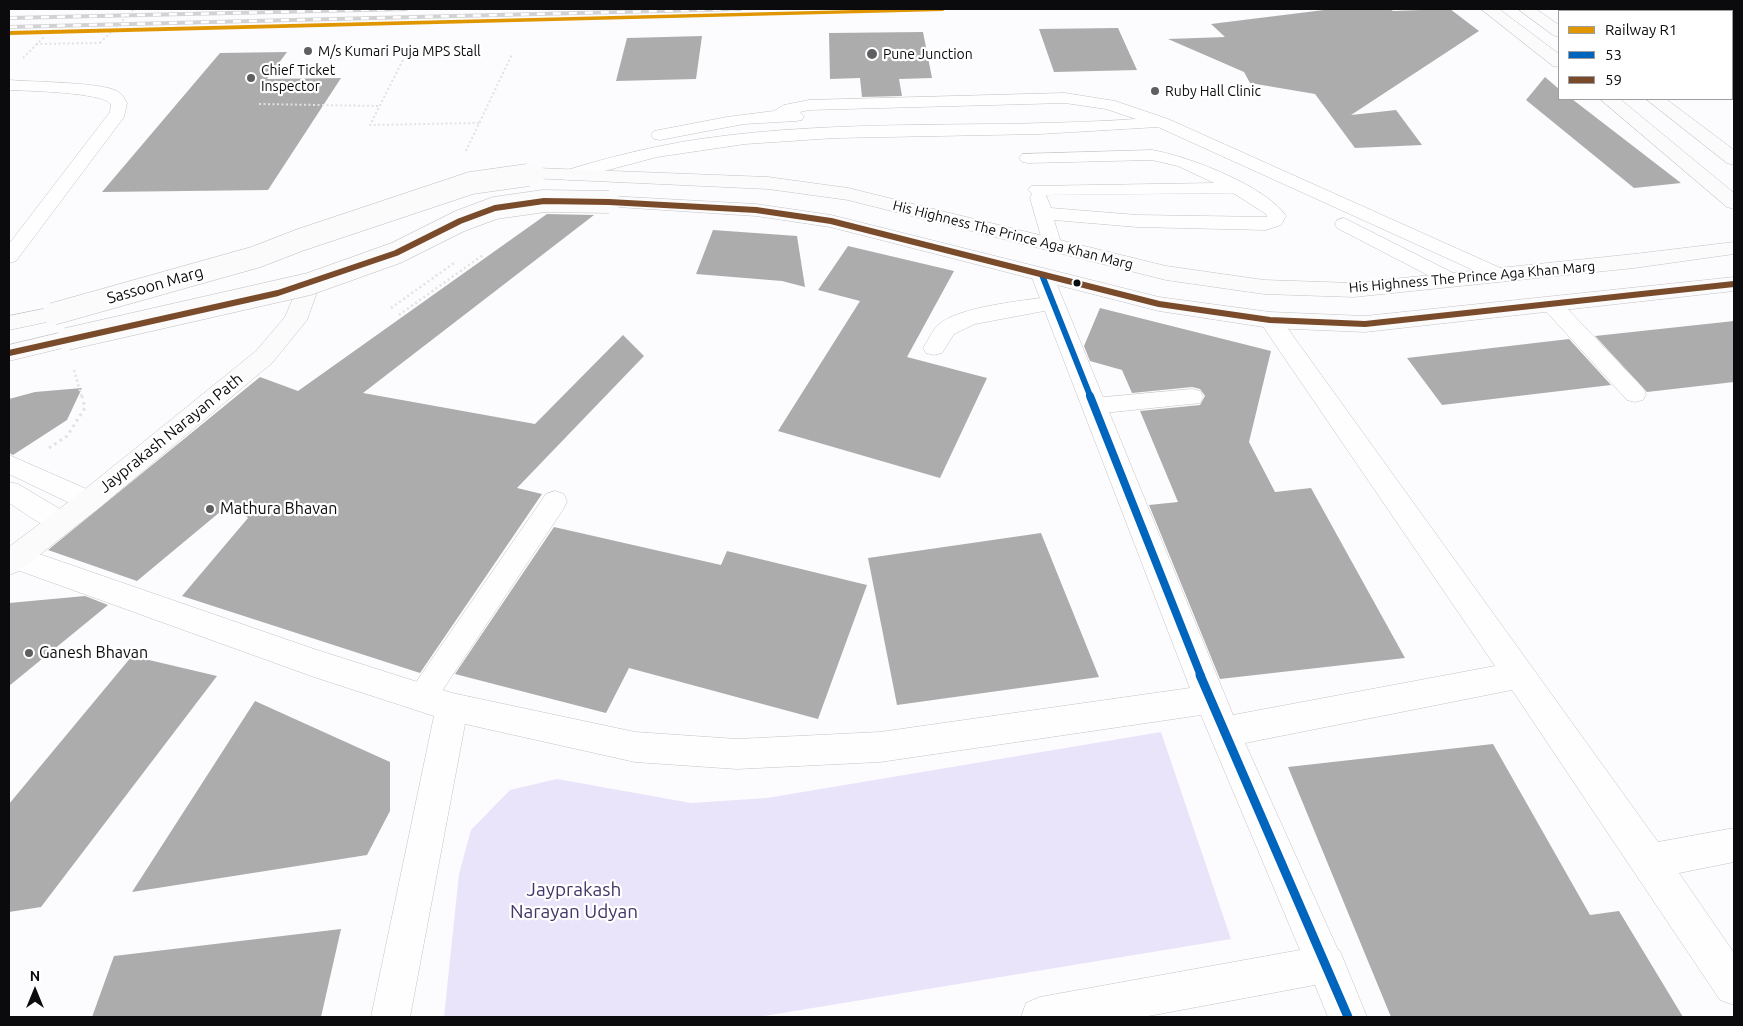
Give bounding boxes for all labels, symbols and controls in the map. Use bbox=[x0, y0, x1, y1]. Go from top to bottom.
legend bbox=[1558, 10, 1733, 100]
text: Railway R1 bbox=[1605, 21, 1677, 38]
place label: M/s Kumari Puja MPS Stall bbox=[318, 43, 481, 59]
marker: M/s Kumari Puja MPS Stall bbox=[302, 45, 314, 57]
place label: Pune Junction bbox=[883, 46, 973, 62]
text: 53 bbox=[1605, 46, 1622, 63]
marker: Pune Junction bbox=[865, 47, 879, 61]
place label: Chief Ticket Inspector bbox=[261, 62, 335, 94]
text: 59 bbox=[1605, 71, 1622, 88]
marker: Chief Ticket Inspector bbox=[245, 72, 257, 84]
place label: Ruby Hall Clinic bbox=[1165, 83, 1261, 99]
marker: Ruby Hall Clinic bbox=[1149, 85, 1161, 97]
street label: His Highness The Prince Aga Khan Marg bbox=[891, 197, 1135, 273]
street label: His Highness The Prince Aga Khan Marg bbox=[1348, 258, 1596, 296]
street label: Sassoon Marg bbox=[105, 262, 205, 308]
unlabelled marker bbox=[1072, 278, 1082, 288]
street label: Jayprakash Narayan Path bbox=[95, 369, 247, 497]
place label: Mathura Bhavan bbox=[220, 499, 337, 519]
marker: Mathura Bhavan bbox=[204, 503, 216, 515]
place label: Ganesh Bhavan bbox=[39, 643, 148, 663]
marker: Ganesh Bhavan bbox=[23, 647, 35, 659]
park label: Jayprakash Narayan Udyan bbox=[510, 879, 638, 923]
north arrow bbox=[10, 966, 60, 1016]
text: N bbox=[30, 968, 40, 984]

